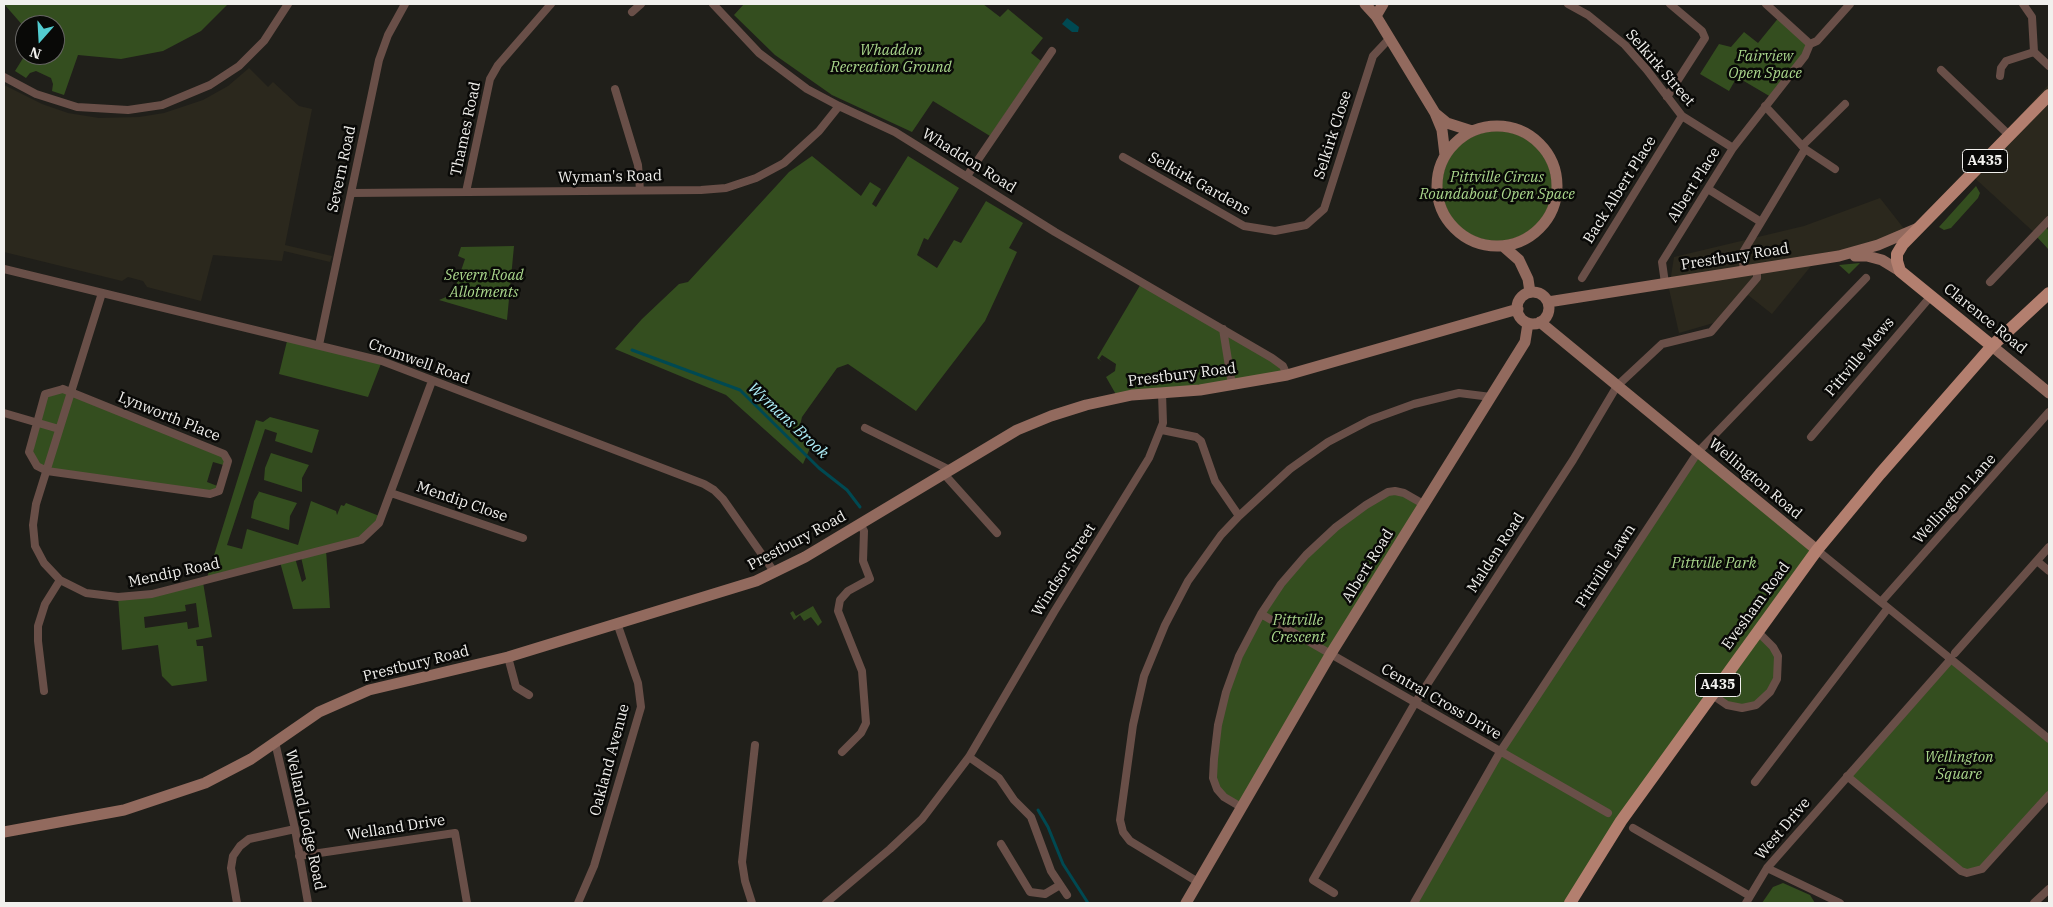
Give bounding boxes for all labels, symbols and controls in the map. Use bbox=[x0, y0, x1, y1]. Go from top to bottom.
north arrow bbox=[15, 15, 65, 65]
street label: Selkirk Street bbox=[1622, 26, 1698, 110]
park label: Whaddon Recreation Ground bbox=[830, 42, 952, 77]
text: N bbox=[27, 43, 44, 64]
park label: Fairview Open Space bbox=[1728, 48, 1802, 83]
street label: Thames Road bbox=[447, 80, 485, 178]
street label: Selkirk Close bbox=[1310, 89, 1356, 181]
street label: Severn Road bbox=[324, 124, 360, 214]
street label: Whaddon Road bbox=[919, 125, 1019, 197]
street label: Back Albert Place bbox=[1580, 133, 1660, 247]
street label: Albert Place bbox=[1664, 144, 1724, 226]
street label: Selkirk Gardens bbox=[1145, 149, 1253, 219]
road number: A435 bbox=[1962, 150, 2008, 172]
street label: Wyman's Road bbox=[558, 167, 662, 187]
park label: Pittville Circus Roundabout Open Space bbox=[1419, 169, 1575, 204]
street label: Prestbury Road bbox=[1680, 240, 1790, 274]
park label: Severn Road Allotments bbox=[444, 267, 524, 302]
street label: Clarence Road bbox=[1940, 280, 2030, 358]
street label: Pittville Mews bbox=[1822, 314, 1898, 400]
street label: Cromwell Road bbox=[366, 335, 472, 389]
street label: Prestbury Road bbox=[1127, 359, 1237, 391]
water label: Wymans Brook bbox=[744, 379, 832, 463]
street label: Lynworth Place bbox=[115, 388, 223, 446]
street label: Wellington Road bbox=[1705, 435, 1805, 523]
street label: Wellington Lane bbox=[1910, 450, 2000, 548]
street label: Mendip Close bbox=[414, 478, 510, 526]
street label: Prestbury Road bbox=[745, 507, 849, 575]
street label: Malden Road bbox=[1463, 510, 1529, 596]
street label: Windsor Street bbox=[1028, 520, 1100, 620]
street label: Pittville Lawn bbox=[1572, 521, 1640, 611]
street label: Albert Road bbox=[1338, 526, 1398, 606]
street label: Mendip Road bbox=[127, 555, 221, 591]
park label: Pittville Park bbox=[1672, 555, 1756, 573]
street label: Evesham Road bbox=[1718, 559, 1794, 653]
park label: Pittville Crescent bbox=[1271, 612, 1325, 647]
street label: Prestbury Road bbox=[361, 642, 471, 686]
street label: Central Cross Drive bbox=[1378, 660, 1504, 744]
road number: A435 bbox=[1696, 674, 1740, 696]
street label: Oakland Avenue bbox=[586, 702, 634, 818]
street label: Welland Lodge Road bbox=[281, 748, 329, 892]
park label: Wellington Square bbox=[1924, 749, 1994, 784]
street label: West Drive bbox=[1752, 794, 1814, 864]
street label: Welland Drive bbox=[346, 811, 446, 845]

